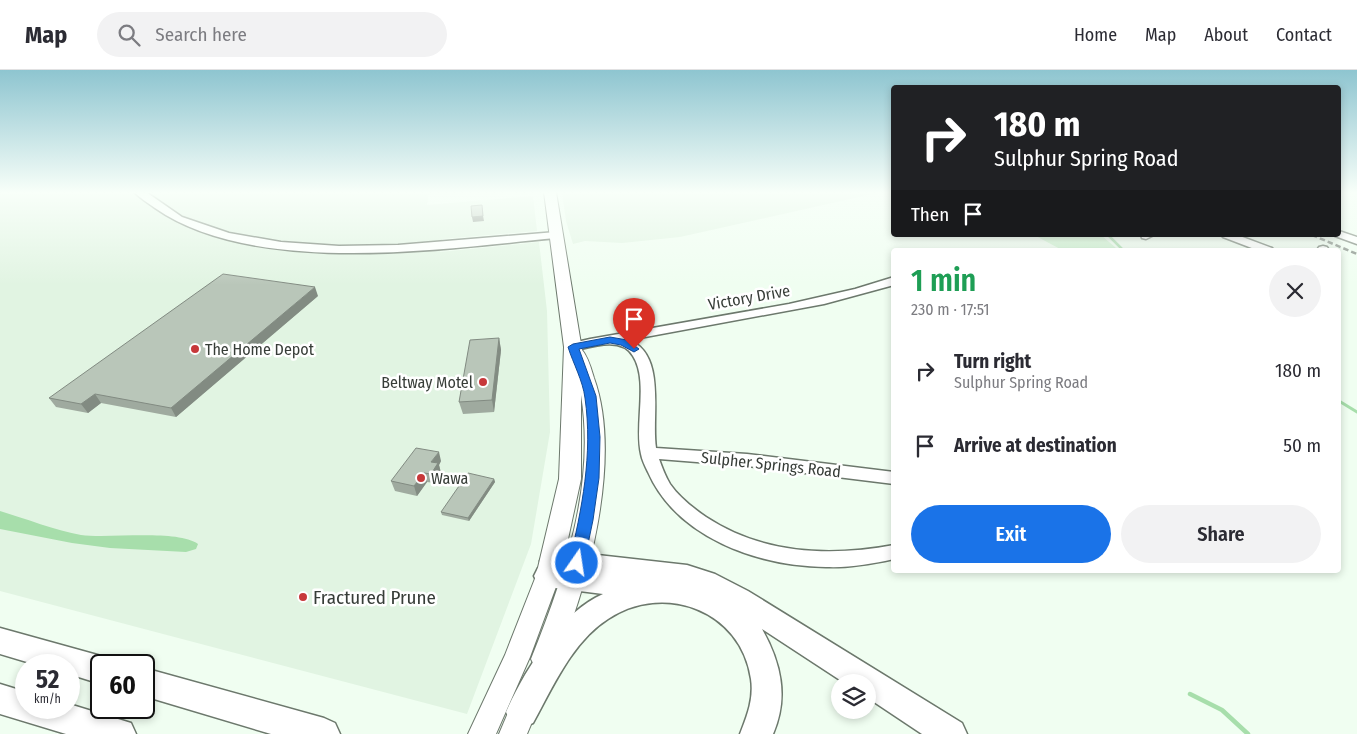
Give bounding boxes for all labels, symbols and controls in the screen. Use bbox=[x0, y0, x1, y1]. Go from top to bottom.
search box bbox=[97, 12, 447, 57]
text: Map bbox=[25, 21, 67, 49]
icon: search bbox=[115, 21, 143, 49]
text: Search here bbox=[155, 23, 247, 46]
text: Home bbox=[1074, 24, 1117, 46]
text: Map bbox=[1145, 24, 1176, 46]
text: About bbox=[1204, 24, 1248, 46]
text: Contact bbox=[1276, 24, 1332, 46]
text: 180 m bbox=[994, 103, 1080, 145]
icon: right bbox=[911, 105, 976, 170]
text: Sulphur Spring Road bbox=[994, 145, 1178, 172]
icon: arrive bbox=[959, 200, 987, 228]
text: Then bbox=[911, 203, 949, 226]
text: 1 min bbox=[911, 263, 976, 299]
button: close bbox=[1269, 265, 1321, 317]
street label: Victory Drive bbox=[707, 281, 792, 314]
pin bbox=[613, 298, 655, 349]
text: 230 m · 17:51 bbox=[911, 300, 990, 319]
icon: arrive bbox=[620, 305, 648, 333]
place label: The Home Depot bbox=[205, 340, 315, 359]
marker: The Home Depot bbox=[189, 343, 201, 355]
text: Turn right bbox=[954, 350, 1031, 373]
icon: right bbox=[911, 357, 939, 385]
text: 180 m bbox=[1275, 359, 1321, 382]
place label: Beltway Motel bbox=[381, 373, 473, 392]
text: Sulphur Spring Road bbox=[954, 373, 1088, 392]
marker: Beltway Motel bbox=[477, 376, 489, 388]
icon: arrive bbox=[911, 432, 939, 460]
text: Arrive at destination bbox=[954, 434, 1117, 457]
text: 50 m bbox=[1283, 434, 1321, 457]
street label: Sulpher Springs Road bbox=[700, 448, 842, 481]
place label: Wawa bbox=[431, 469, 469, 488]
marker: Wawa bbox=[415, 472, 427, 484]
button: Exit bbox=[911, 505, 1111, 563]
button: Share bbox=[1121, 505, 1321, 563]
position arrow bbox=[550, 536, 602, 588]
place label: Fractured Prune bbox=[313, 586, 436, 609]
marker: Fractured Prune bbox=[297, 591, 309, 603]
speed limit sign: 60 bbox=[90, 654, 155, 719]
text: 52 bbox=[36, 665, 59, 695]
map controls bbox=[831, 674, 876, 719]
button: layers bbox=[831, 674, 876, 719]
text: km/h bbox=[34, 692, 61, 706]

